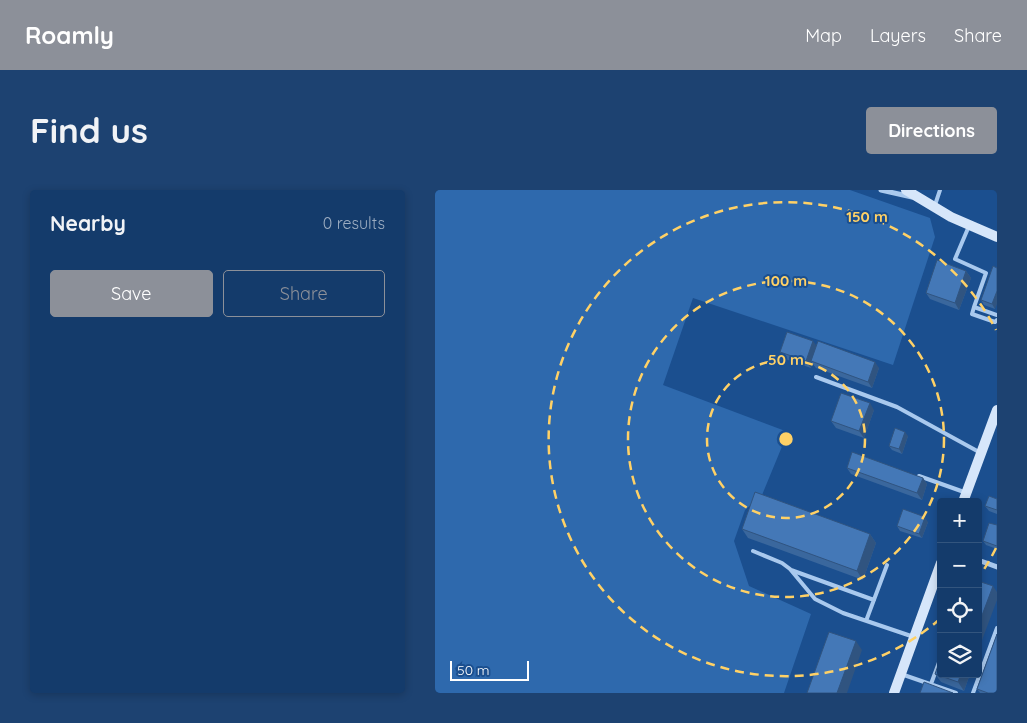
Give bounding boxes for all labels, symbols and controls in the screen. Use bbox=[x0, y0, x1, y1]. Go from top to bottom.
text: Roamly bbox=[25, 20, 114, 50]
text: Map bbox=[805, 24, 842, 47]
text: Layers bbox=[870, 24, 926, 47]
text: Share bbox=[954, 24, 1002, 47]
button: Directions bbox=[866, 107, 997, 154]
text: Find us bbox=[30, 108, 148, 152]
text: 150 m bbox=[846, 207, 888, 226]
text: Nearby bbox=[50, 210, 126, 236]
text: 0 results bbox=[323, 213, 385, 233]
button: Save bbox=[50, 270, 213, 317]
button: Share bbox=[223, 270, 385, 317]
text: 100 m bbox=[765, 271, 807, 290]
text: 50 m bbox=[768, 350, 804, 369]
centre of rings bbox=[777, 430, 795, 448]
map controls bbox=[937, 498, 982, 678]
button: + bbox=[937, 498, 982, 543]
button: − bbox=[937, 543, 982, 588]
button: locate bbox=[937, 588, 982, 633]
button: layers bbox=[937, 633, 982, 678]
scale bar bbox=[450, 658, 529, 681]
text: 50 m bbox=[457, 661, 490, 679]

